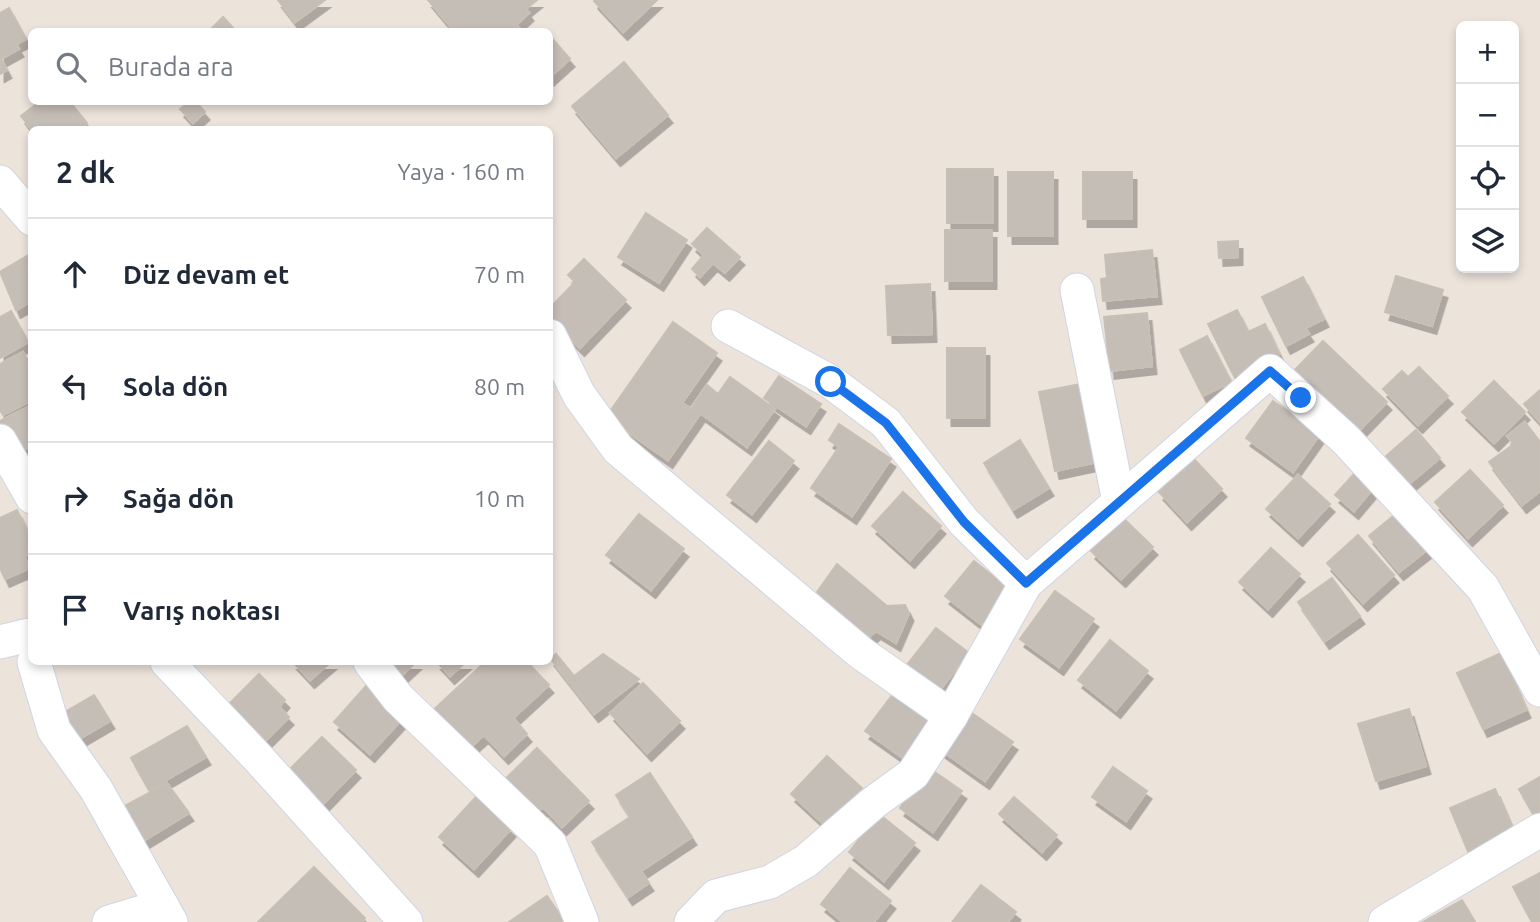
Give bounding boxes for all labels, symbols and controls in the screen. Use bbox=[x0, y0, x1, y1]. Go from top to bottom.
map controls bbox=[1456, 21, 1519, 273]
button: + bbox=[1456, 21, 1519, 84]
search box bbox=[28, 28, 553, 105]
icon: search bbox=[52, 48, 90, 86]
text: Burada ara bbox=[108, 52, 234, 81]
button: − bbox=[1456, 84, 1519, 147]
button: locate bbox=[1456, 147, 1519, 210]
text: 2 dk bbox=[56, 155, 115, 189]
text: Yaya · 160 m bbox=[398, 159, 525, 184]
button: layers bbox=[1456, 210, 1519, 273]
icon: ahead bbox=[56, 255, 94, 293]
text: Düz devam et bbox=[123, 260, 289, 289]
text: 70 m bbox=[474, 262, 525, 287]
route start bbox=[815, 366, 846, 397]
icon: left bbox=[56, 367, 94, 405]
text: Sola dön bbox=[123, 372, 228, 401]
text: 80 m bbox=[474, 374, 525, 399]
route end bbox=[1285, 382, 1316, 413]
icon: right bbox=[56, 479, 94, 517]
text: Sağa dön bbox=[123, 484, 234, 513]
text: 10 m bbox=[474, 486, 525, 511]
icon: arrive bbox=[56, 591, 94, 629]
text: Varış noktası bbox=[123, 596, 280, 625]

